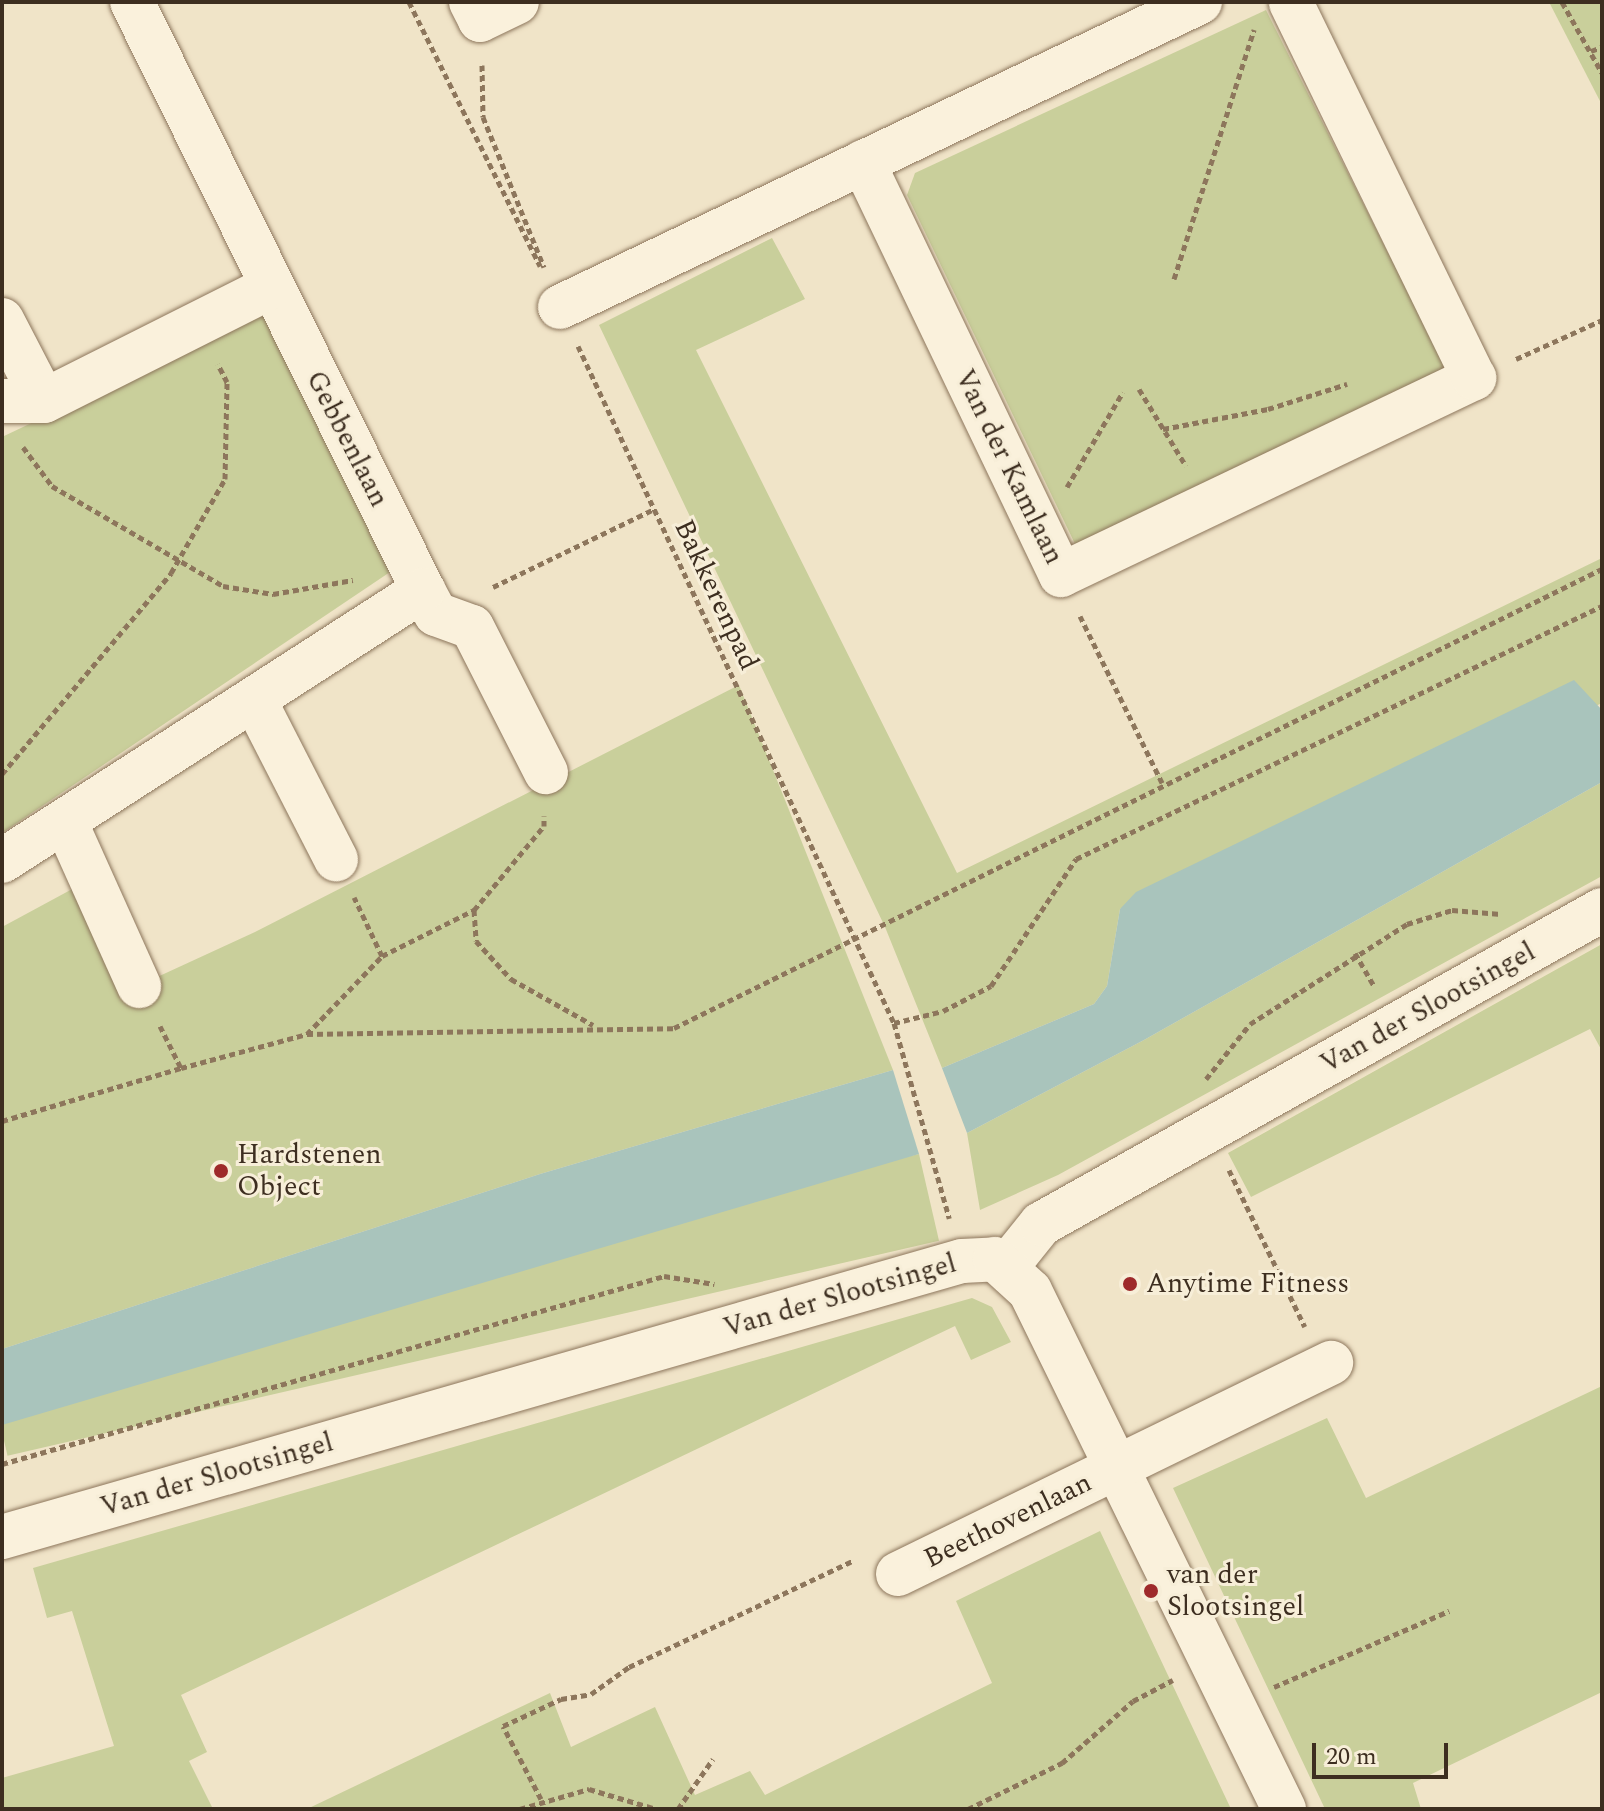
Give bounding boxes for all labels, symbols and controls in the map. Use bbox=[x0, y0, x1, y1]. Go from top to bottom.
street label: Van der Kamlaan bbox=[947, 364, 1071, 570]
street label: Gebbenlaan bbox=[298, 365, 396, 513]
street label: Bakkerenpad bbox=[666, 514, 766, 676]
street label: Van der Slootsingel bbox=[1315, 935, 1541, 1081]
place label: Hardstenen Object bbox=[237, 1138, 382, 1204]
marker: Hardstenen Object bbox=[212, 1162, 230, 1180]
street label: Van der Slootsingel bbox=[720, 1247, 960, 1345]
place label: Anytime Fitness bbox=[1146, 1267, 1349, 1301]
marker: Anytime Fitness bbox=[1121, 1275, 1139, 1293]
street label: Van der Slootsingel bbox=[97, 1426, 337, 1524]
street label: Beethovenlaan bbox=[919, 1466, 1097, 1576]
place label: van der Slootsingel bbox=[1167, 1558, 1304, 1624]
marker: van der Slootsingel bbox=[1142, 1582, 1160, 1600]
scale bar bbox=[1316, 1727, 1452, 1777]
text: 20 m bbox=[1326, 1739, 1377, 1775]

